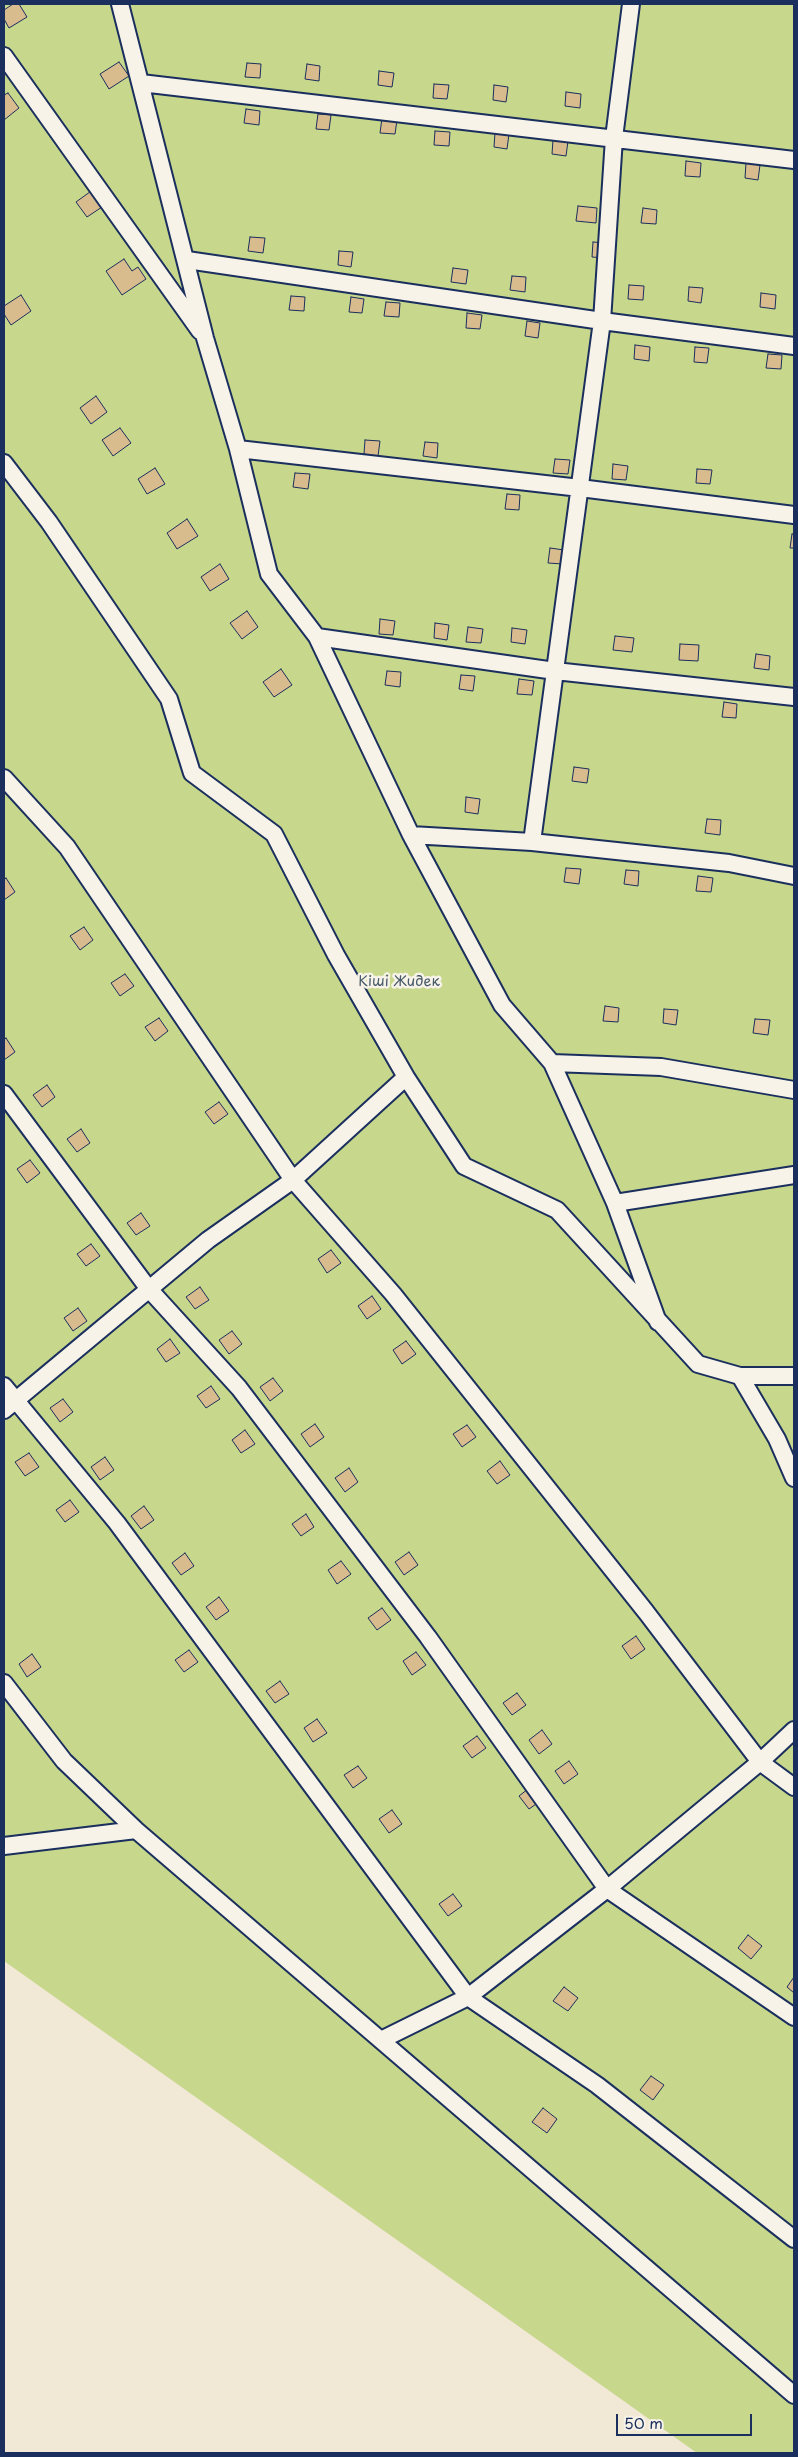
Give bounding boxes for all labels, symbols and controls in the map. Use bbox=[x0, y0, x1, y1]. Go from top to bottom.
park label: Кіші Жидек bbox=[358, 974, 440, 990]
scale bar bbox=[618, 2404, 754, 2436]
text: 50 m bbox=[624, 2411, 663, 2434]

